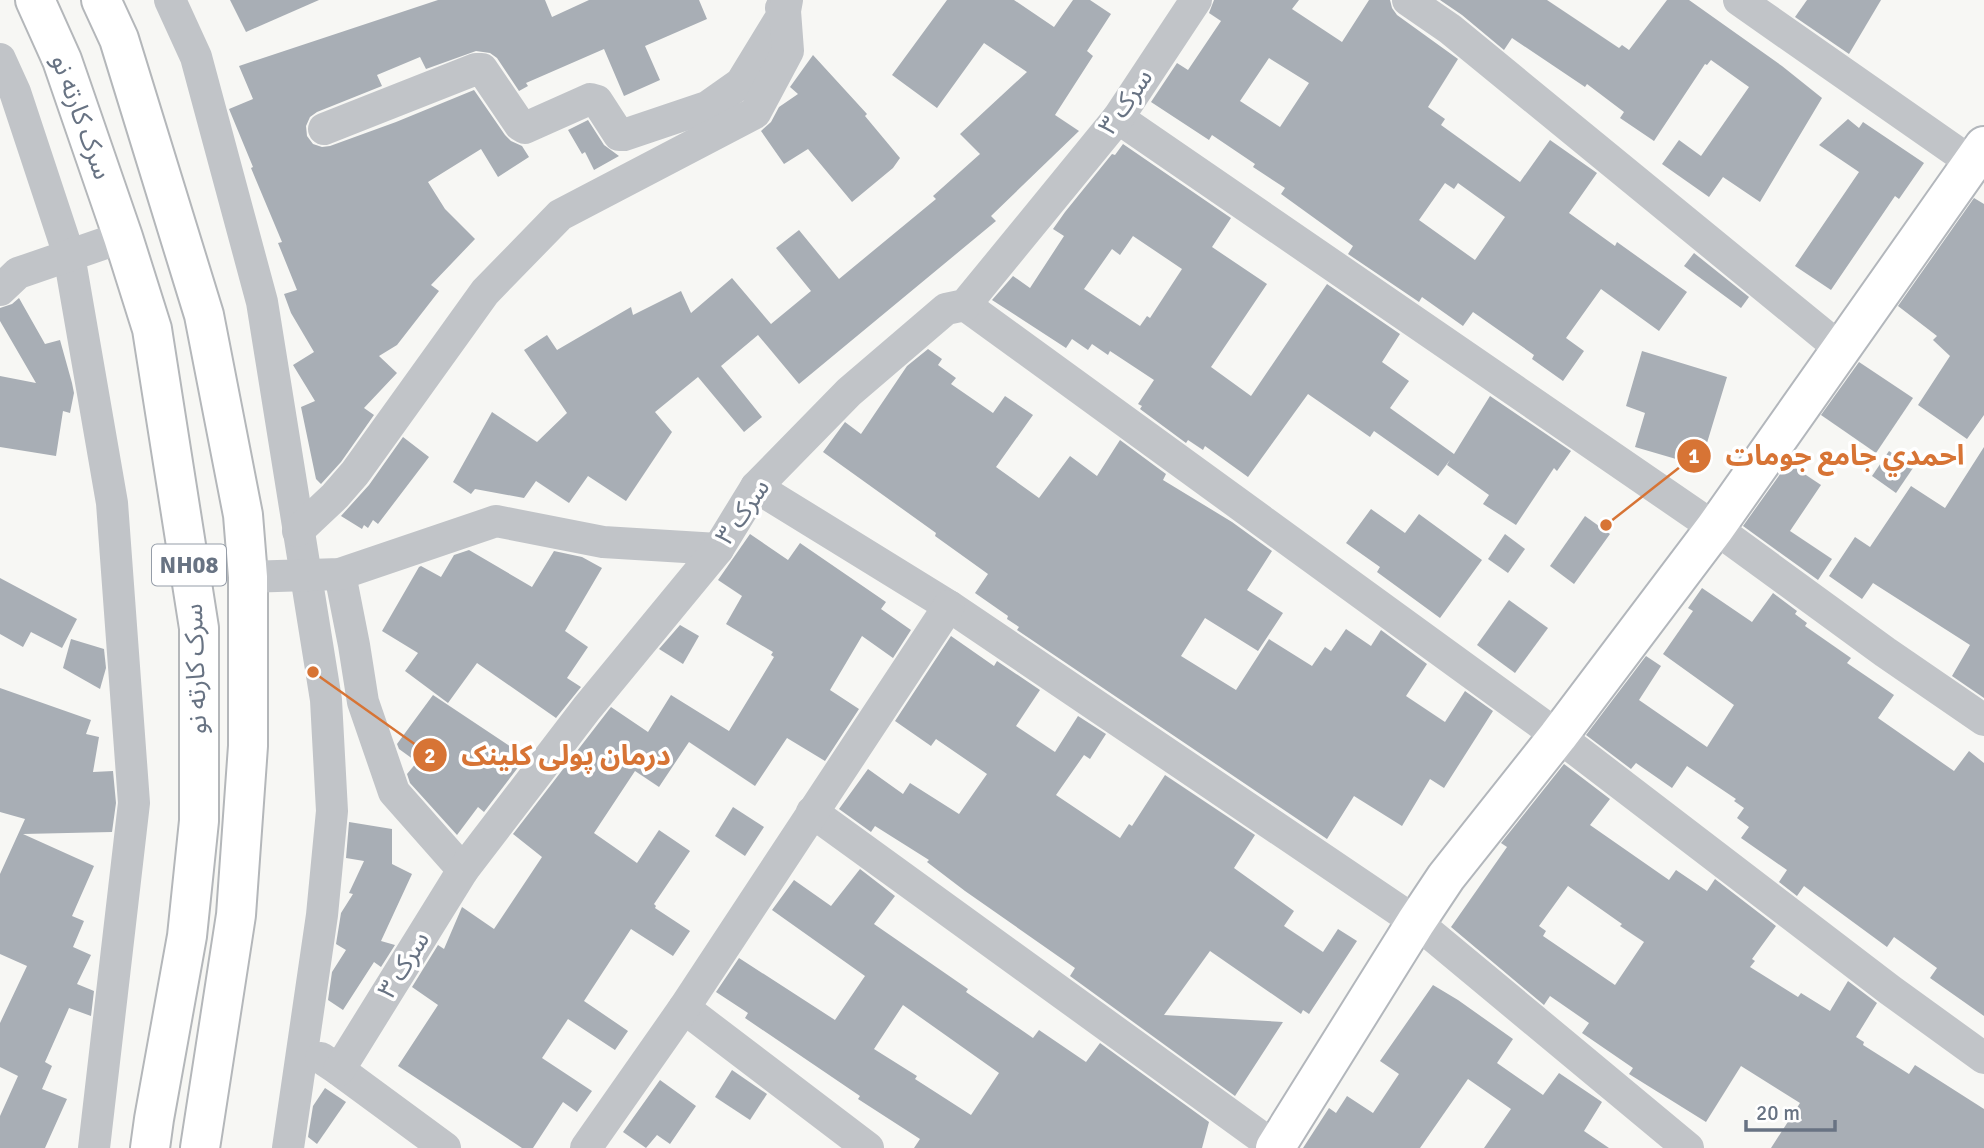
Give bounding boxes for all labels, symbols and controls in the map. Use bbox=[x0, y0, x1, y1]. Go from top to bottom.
street label: سرک کارته نو bbox=[44, 50, 118, 184]
street label: سرک ۳ bbox=[1092, 63, 1160, 141]
callout: احمدي جامع جومات bbox=[1676, 431, 1978, 480]
text: احمدي جامع جومات bbox=[1726, 439, 1964, 477]
text: 1 bbox=[1688, 443, 1700, 469]
street label: سرک ۳ bbox=[709, 473, 777, 551]
road number: NH08 bbox=[152, 544, 226, 586]
street label: سرک کارته نو bbox=[178, 603, 214, 735]
callout: درمان پولی کلینک bbox=[412, 731, 685, 780]
text: درمان پولی کلینک bbox=[461, 739, 671, 774]
text: 2 bbox=[424, 743, 436, 769]
street label: سرک ۳ bbox=[371, 926, 437, 1004]
scale bar bbox=[1746, 1088, 1835, 1132]
text: 20 m bbox=[1756, 1100, 1800, 1126]

